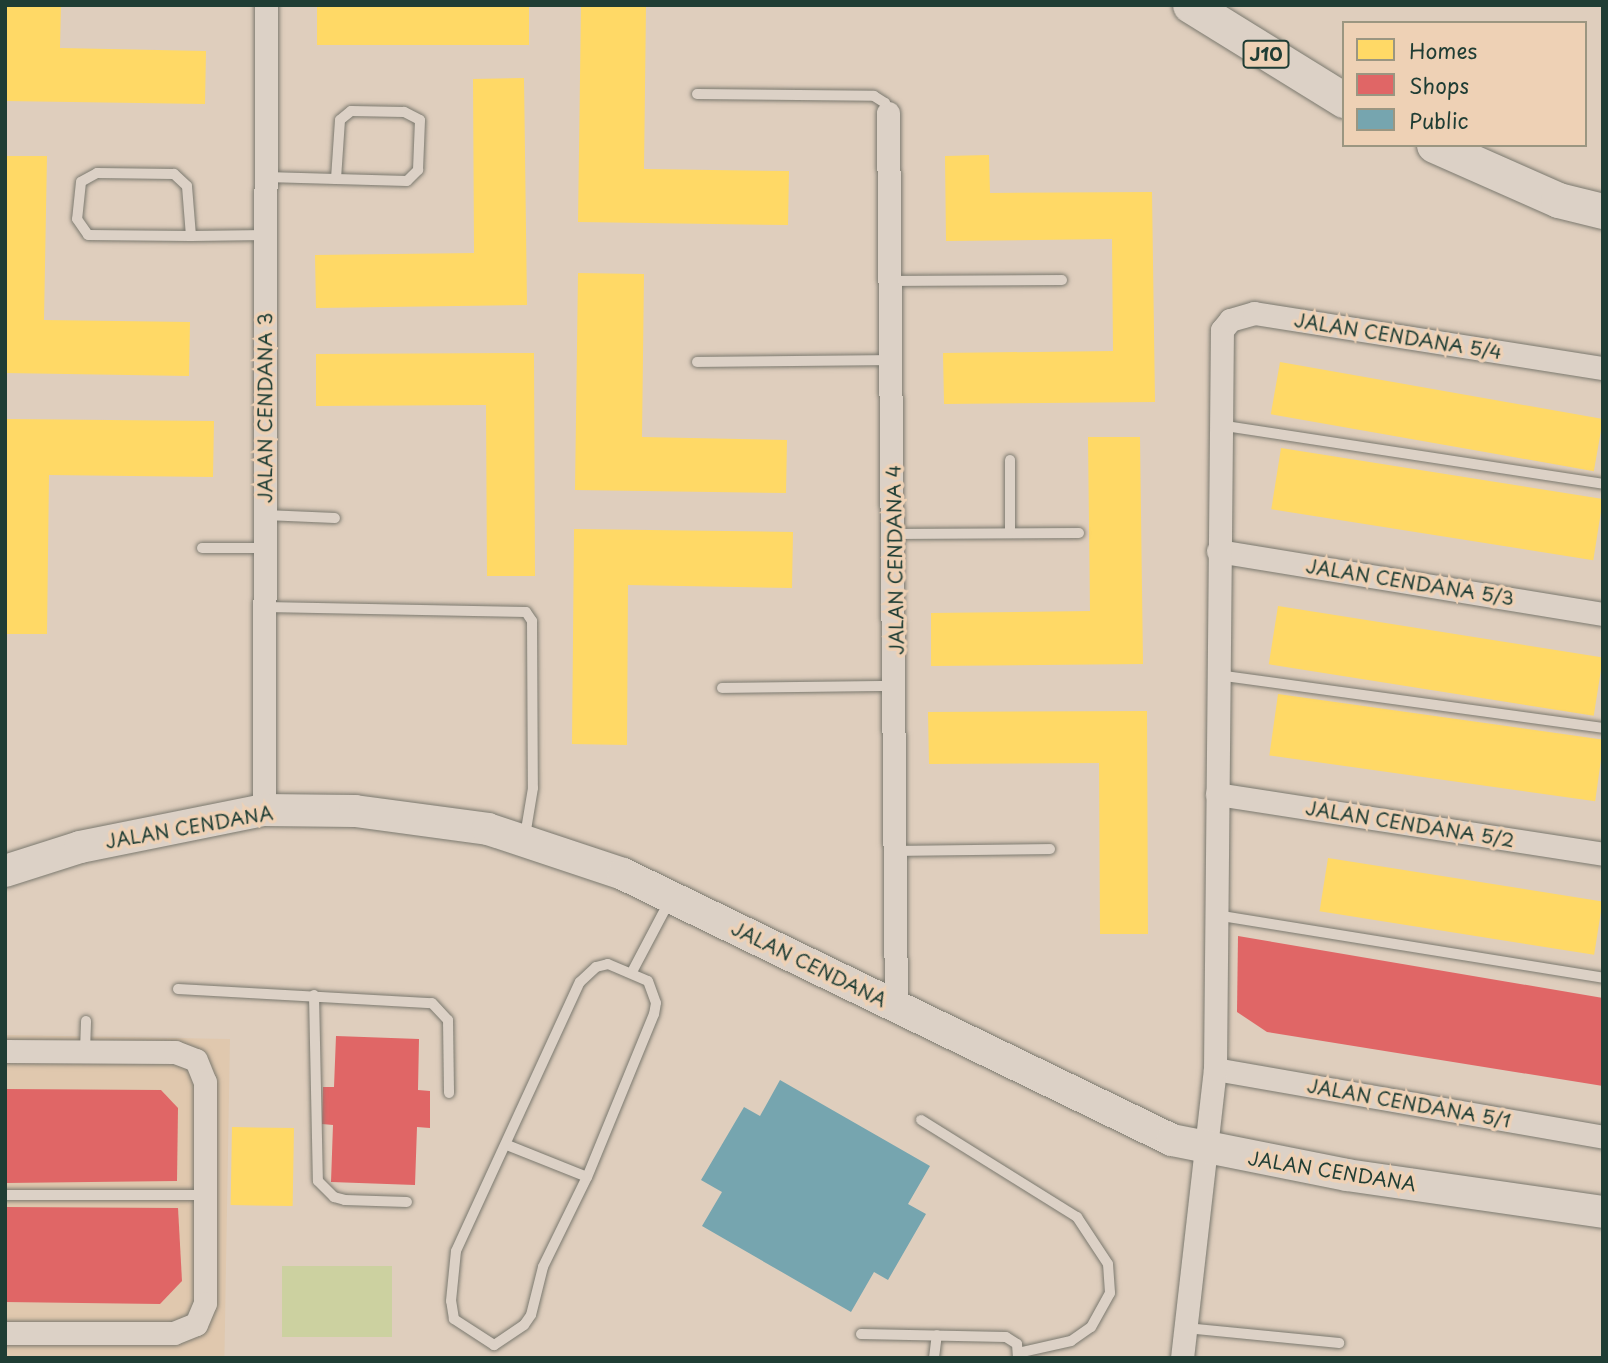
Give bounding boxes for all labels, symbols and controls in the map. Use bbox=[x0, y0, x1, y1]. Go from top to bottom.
legend bbox=[1342, 21, 1587, 147]
text: Homes bbox=[1409, 34, 1477, 66]
road number: J10 bbox=[1242, 40, 1290, 68]
text: Shops bbox=[1409, 69, 1469, 101]
text: Public bbox=[1409, 104, 1469, 136]
street label: JALAN CENDANA 5/4 bbox=[1293, 308, 1503, 364]
street label: JALAN CENDANA 3 bbox=[254, 313, 276, 503]
street label: JALAN CENDANA 4 bbox=[882, 465, 908, 655]
street label: JALAN CENDANA 5/3 bbox=[1304, 554, 1516, 610]
street label: JALAN CENDANA 5/2 bbox=[1304, 796, 1516, 852]
street label: JALAN CENDANA bbox=[102, 801, 276, 853]
street label: JALAN CENDANA bbox=[727, 916, 891, 1012]
street label: JALAN CENDANA 5/1 bbox=[1305, 1074, 1513, 1132]
street label: JALAN CENDANA bbox=[1245, 1146, 1419, 1196]

